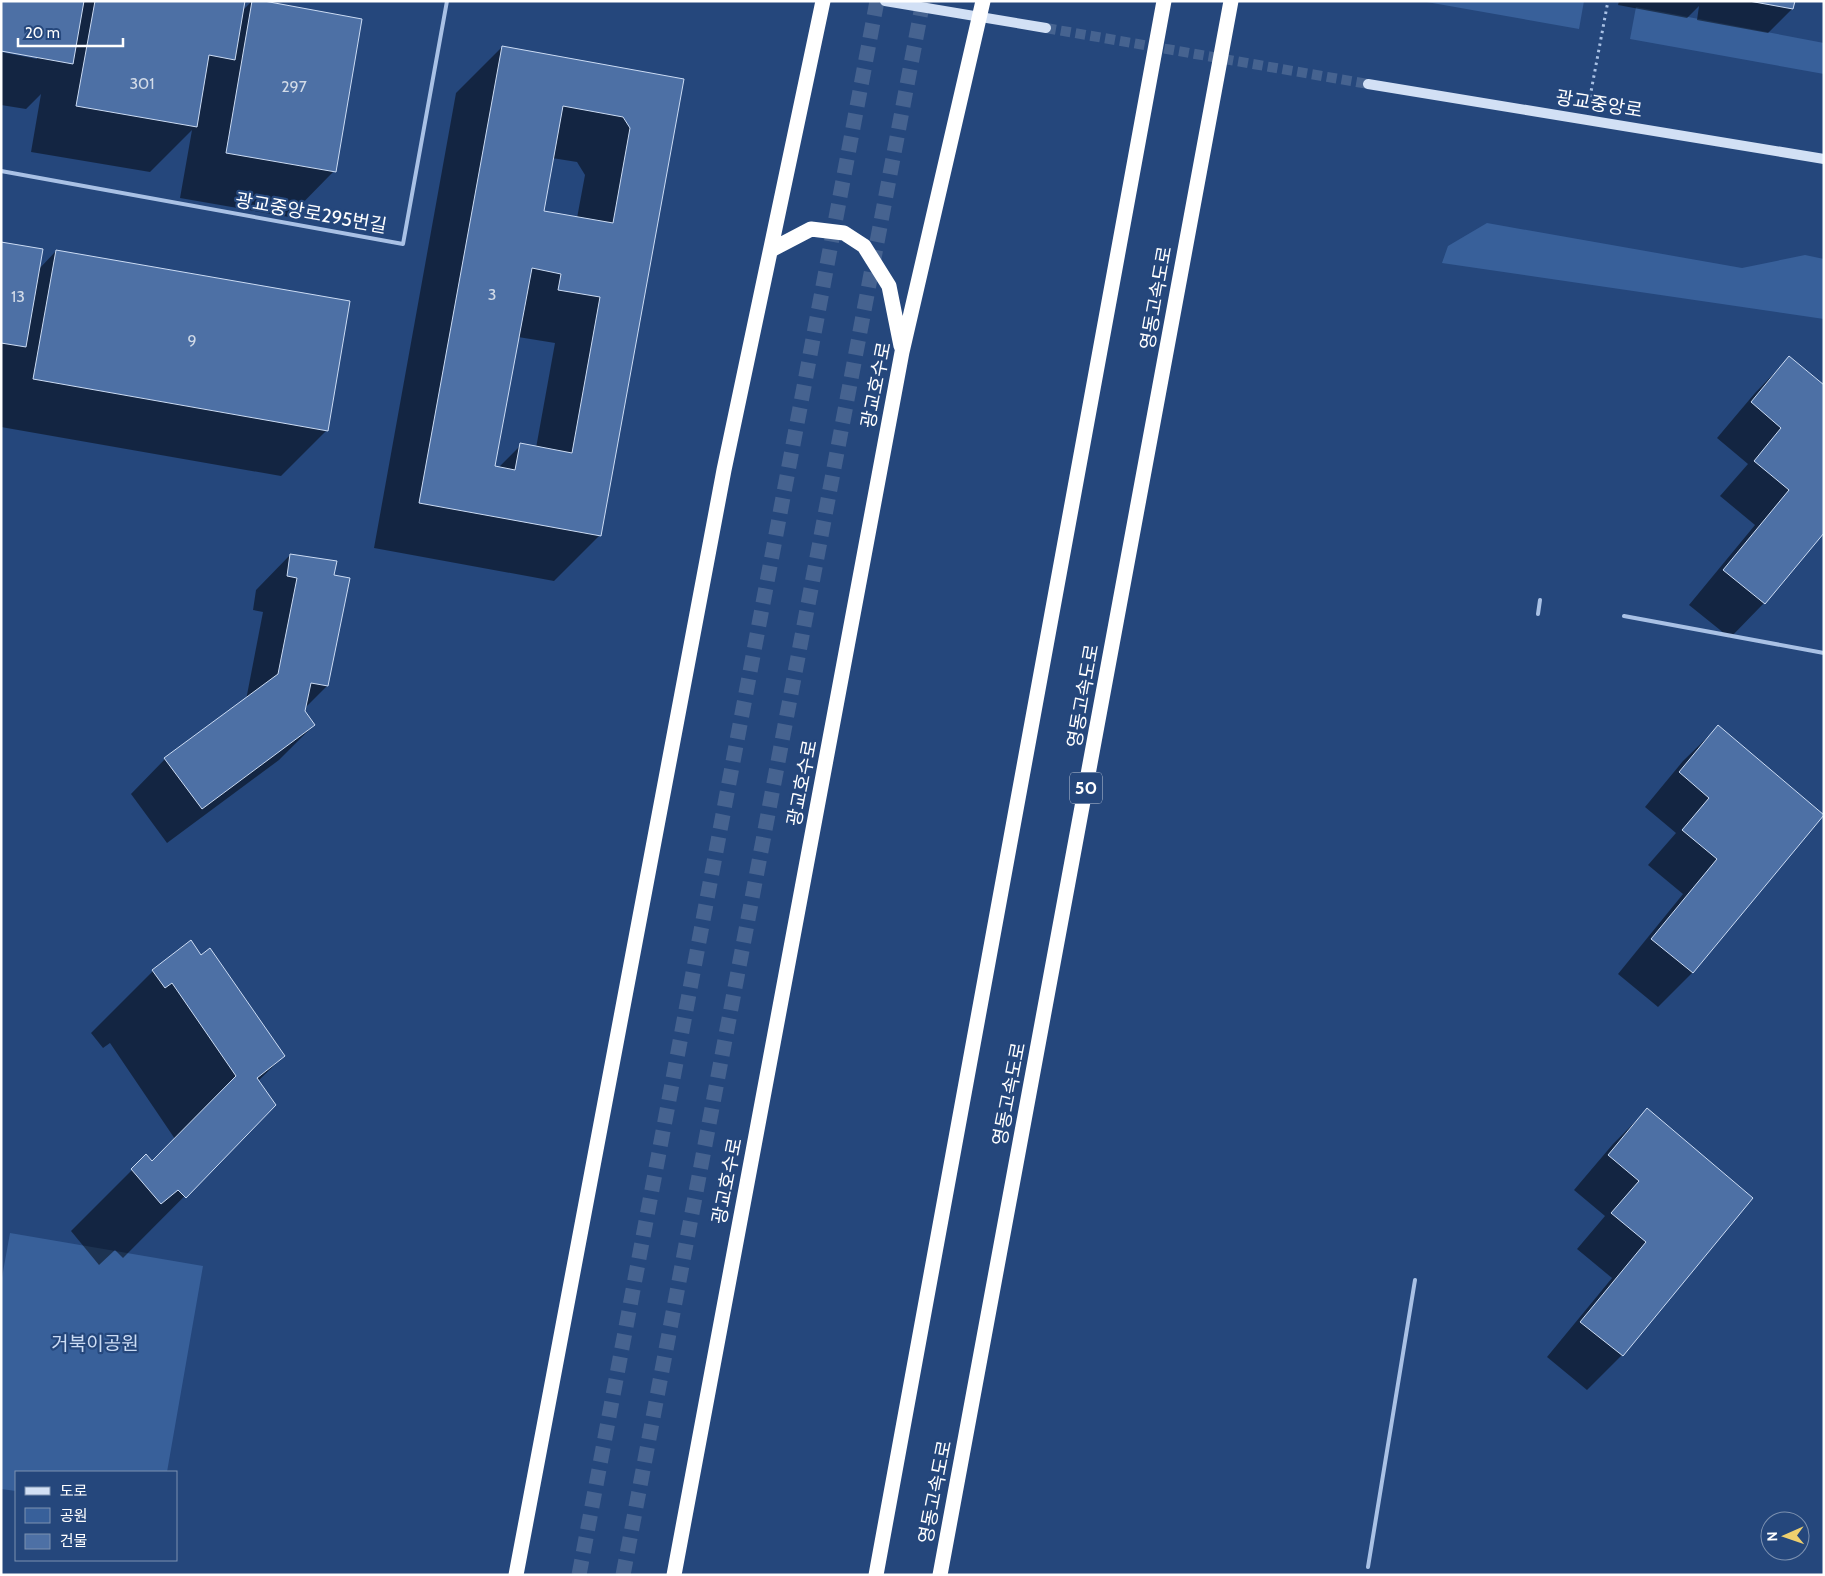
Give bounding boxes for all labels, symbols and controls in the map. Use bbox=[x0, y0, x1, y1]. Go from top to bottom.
scale bar bbox=[18, 15, 122, 47]
text: 20 m bbox=[25, 24, 60, 42]
house number: 301 bbox=[129, 74, 155, 93]
house number: 297 bbox=[281, 77, 307, 96]
street label: 광교중앙로 bbox=[1554, 86, 1644, 122]
street label: 광교중앙로295번길 bbox=[233, 188, 389, 238]
street label: 영동고속도로 bbox=[1136, 244, 1176, 352]
house number: 3 bbox=[488, 285, 496, 304]
house number: 13 bbox=[11, 287, 25, 306]
house number: 9 bbox=[187, 331, 197, 350]
street label: 광교호수로 bbox=[856, 340, 896, 430]
street label: 영동고속도로 bbox=[1063, 642, 1103, 750]
street label: 광교호수로 bbox=[782, 738, 822, 828]
road number: 50 bbox=[1070, 772, 1102, 804]
street label: 영동고속도로 bbox=[988, 1040, 1030, 1148]
street label: 광교호수로 bbox=[707, 1136, 747, 1226]
park label: 거북이공원 bbox=[51, 1332, 139, 1355]
street label: 영동고속도로 bbox=[914, 1438, 956, 1546]
legend bbox=[15, 1471, 178, 1561]
text: 도로 bbox=[60, 1482, 88, 1500]
text: 공원 bbox=[60, 1507, 88, 1525]
north arrow bbox=[1760, 1511, 1810, 1561]
text: N bbox=[1763, 1531, 1781, 1542]
text: 건물 bbox=[60, 1532, 88, 1550]

